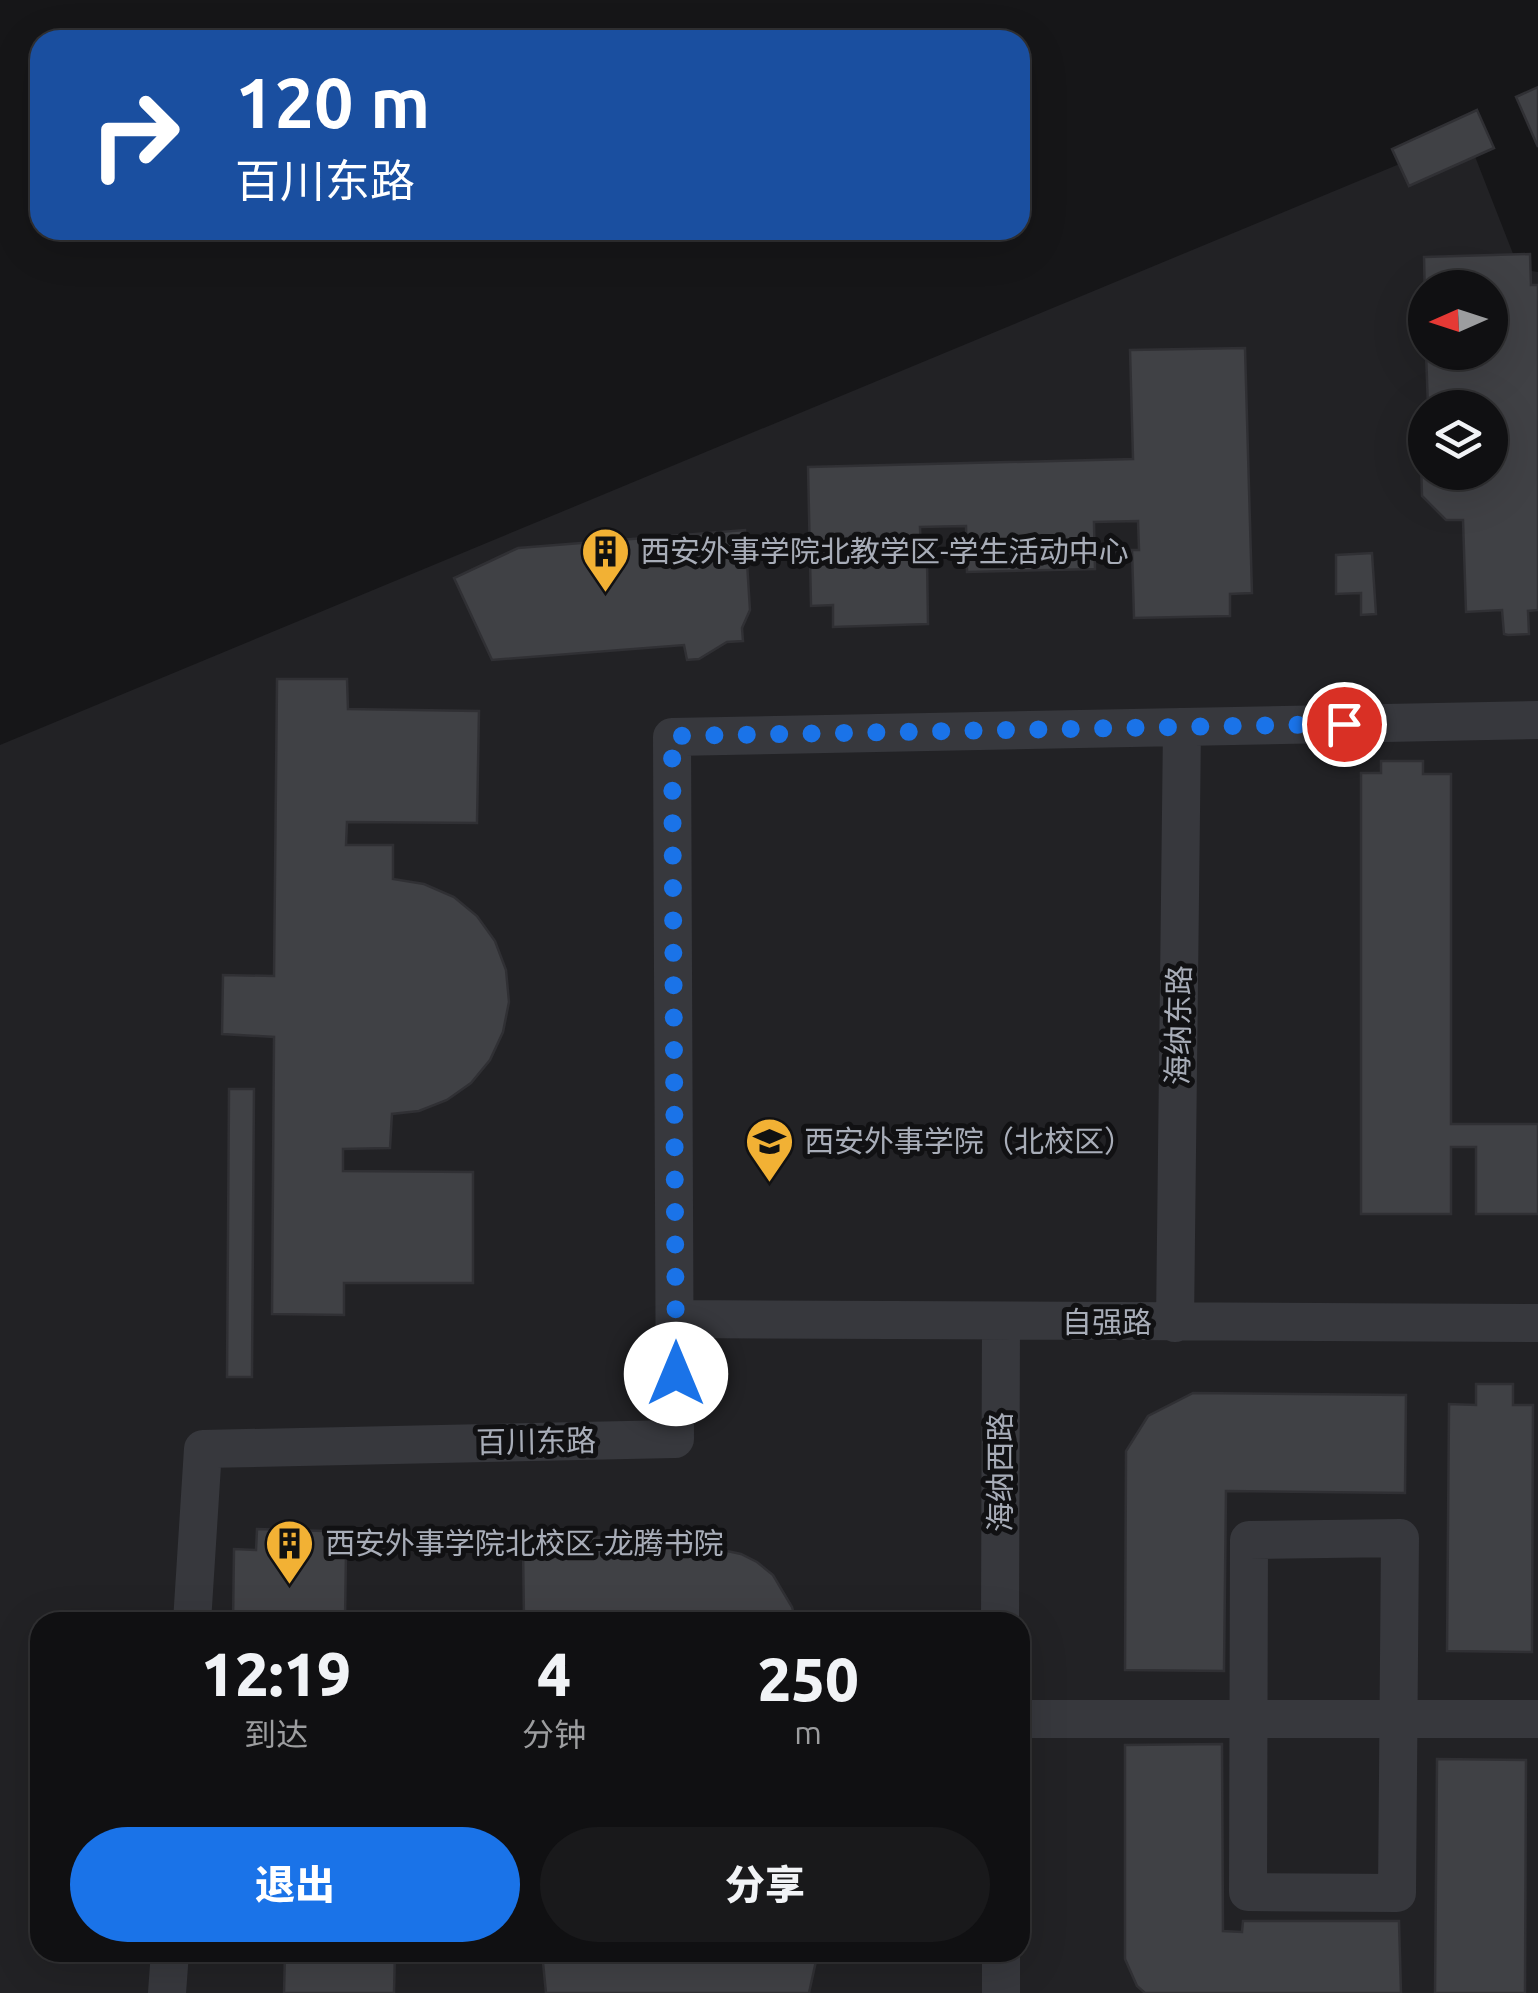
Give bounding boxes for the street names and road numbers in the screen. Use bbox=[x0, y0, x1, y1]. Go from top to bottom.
street label: 海纳东路 bbox=[1160, 965, 1196, 1085]
street label: 自强路 bbox=[1062, 1305, 1152, 1339]
street label: 海纳西路 bbox=[983, 1412, 1017, 1532]
street label: 百川东路 bbox=[476, 1423, 596, 1459]

